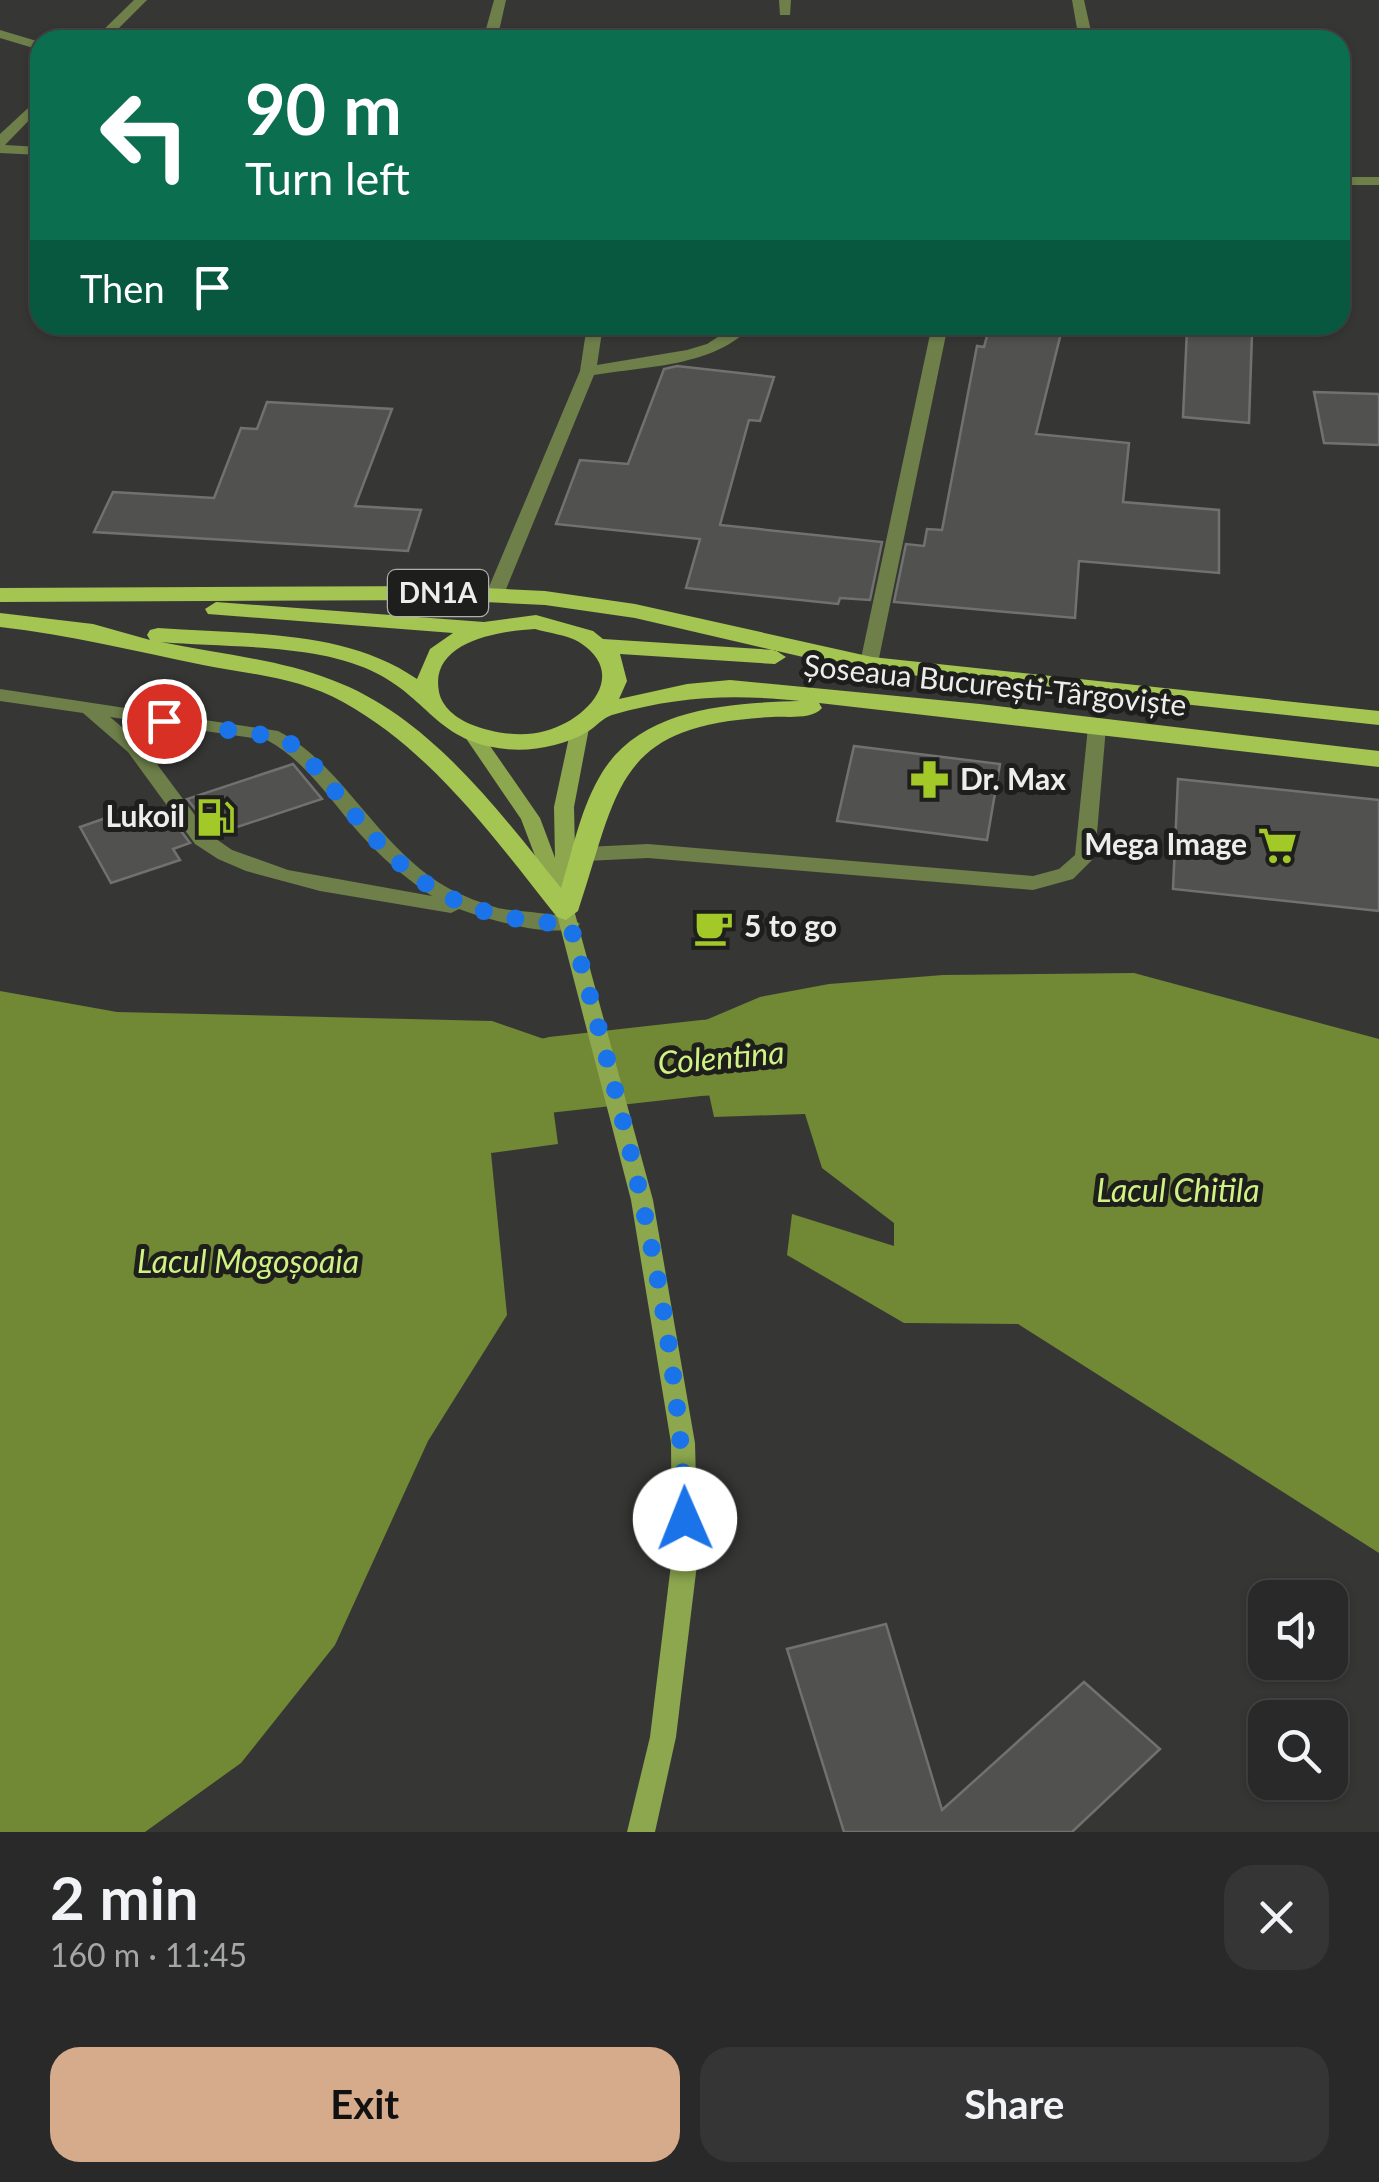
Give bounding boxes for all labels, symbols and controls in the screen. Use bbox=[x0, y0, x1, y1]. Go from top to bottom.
text: 90 m bbox=[245, 66, 402, 150]
icon: left bbox=[80, 70, 210, 200]
text: Turn left bbox=[245, 151, 410, 205]
icon: arrive bbox=[185, 260, 240, 315]
text: Then bbox=[80, 265, 165, 311]
road number: DN1A bbox=[388, 570, 488, 616]
street label: Șoseaua București-Târgoviște bbox=[802, 646, 1188, 722]
pin bbox=[122, 679, 207, 764]
icon: arrive bbox=[137, 694, 192, 749]
pharmacy icon: Dr. Max bbox=[909, 759, 951, 801]
place label: Dr. Max bbox=[960, 760, 1066, 796]
fuel station icon: Lukoil bbox=[194, 796, 236, 838]
place label: Lukoil bbox=[106, 797, 185, 833]
supermarket icon: Mega Image bbox=[1256, 824, 1298, 866]
place label: Mega Image bbox=[1084, 825, 1247, 861]
cafe icon: 5 to go bbox=[693, 906, 735, 948]
place label: 5 to go bbox=[744, 907, 837, 943]
water label: Colentina bbox=[656, 1032, 786, 1081]
water label: Lacul Chitila bbox=[1096, 1170, 1260, 1209]
water label: Lacul Mogoșoaia bbox=[137, 1241, 359, 1280]
position arrow bbox=[633, 1467, 737, 1571]
map controls bbox=[1248, 1580, 1348, 1800]
button: sound bbox=[1248, 1580, 1348, 1680]
button: search bbox=[1248, 1700, 1348, 1800]
text: 2 min bbox=[50, 1861, 199, 1933]
button: close bbox=[1224, 1865, 1329, 1970]
text: 160 m · 11:45 bbox=[50, 1935, 247, 1974]
button: Exit bbox=[50, 2047, 680, 2162]
button: Share bbox=[700, 2047, 1329, 2162]

